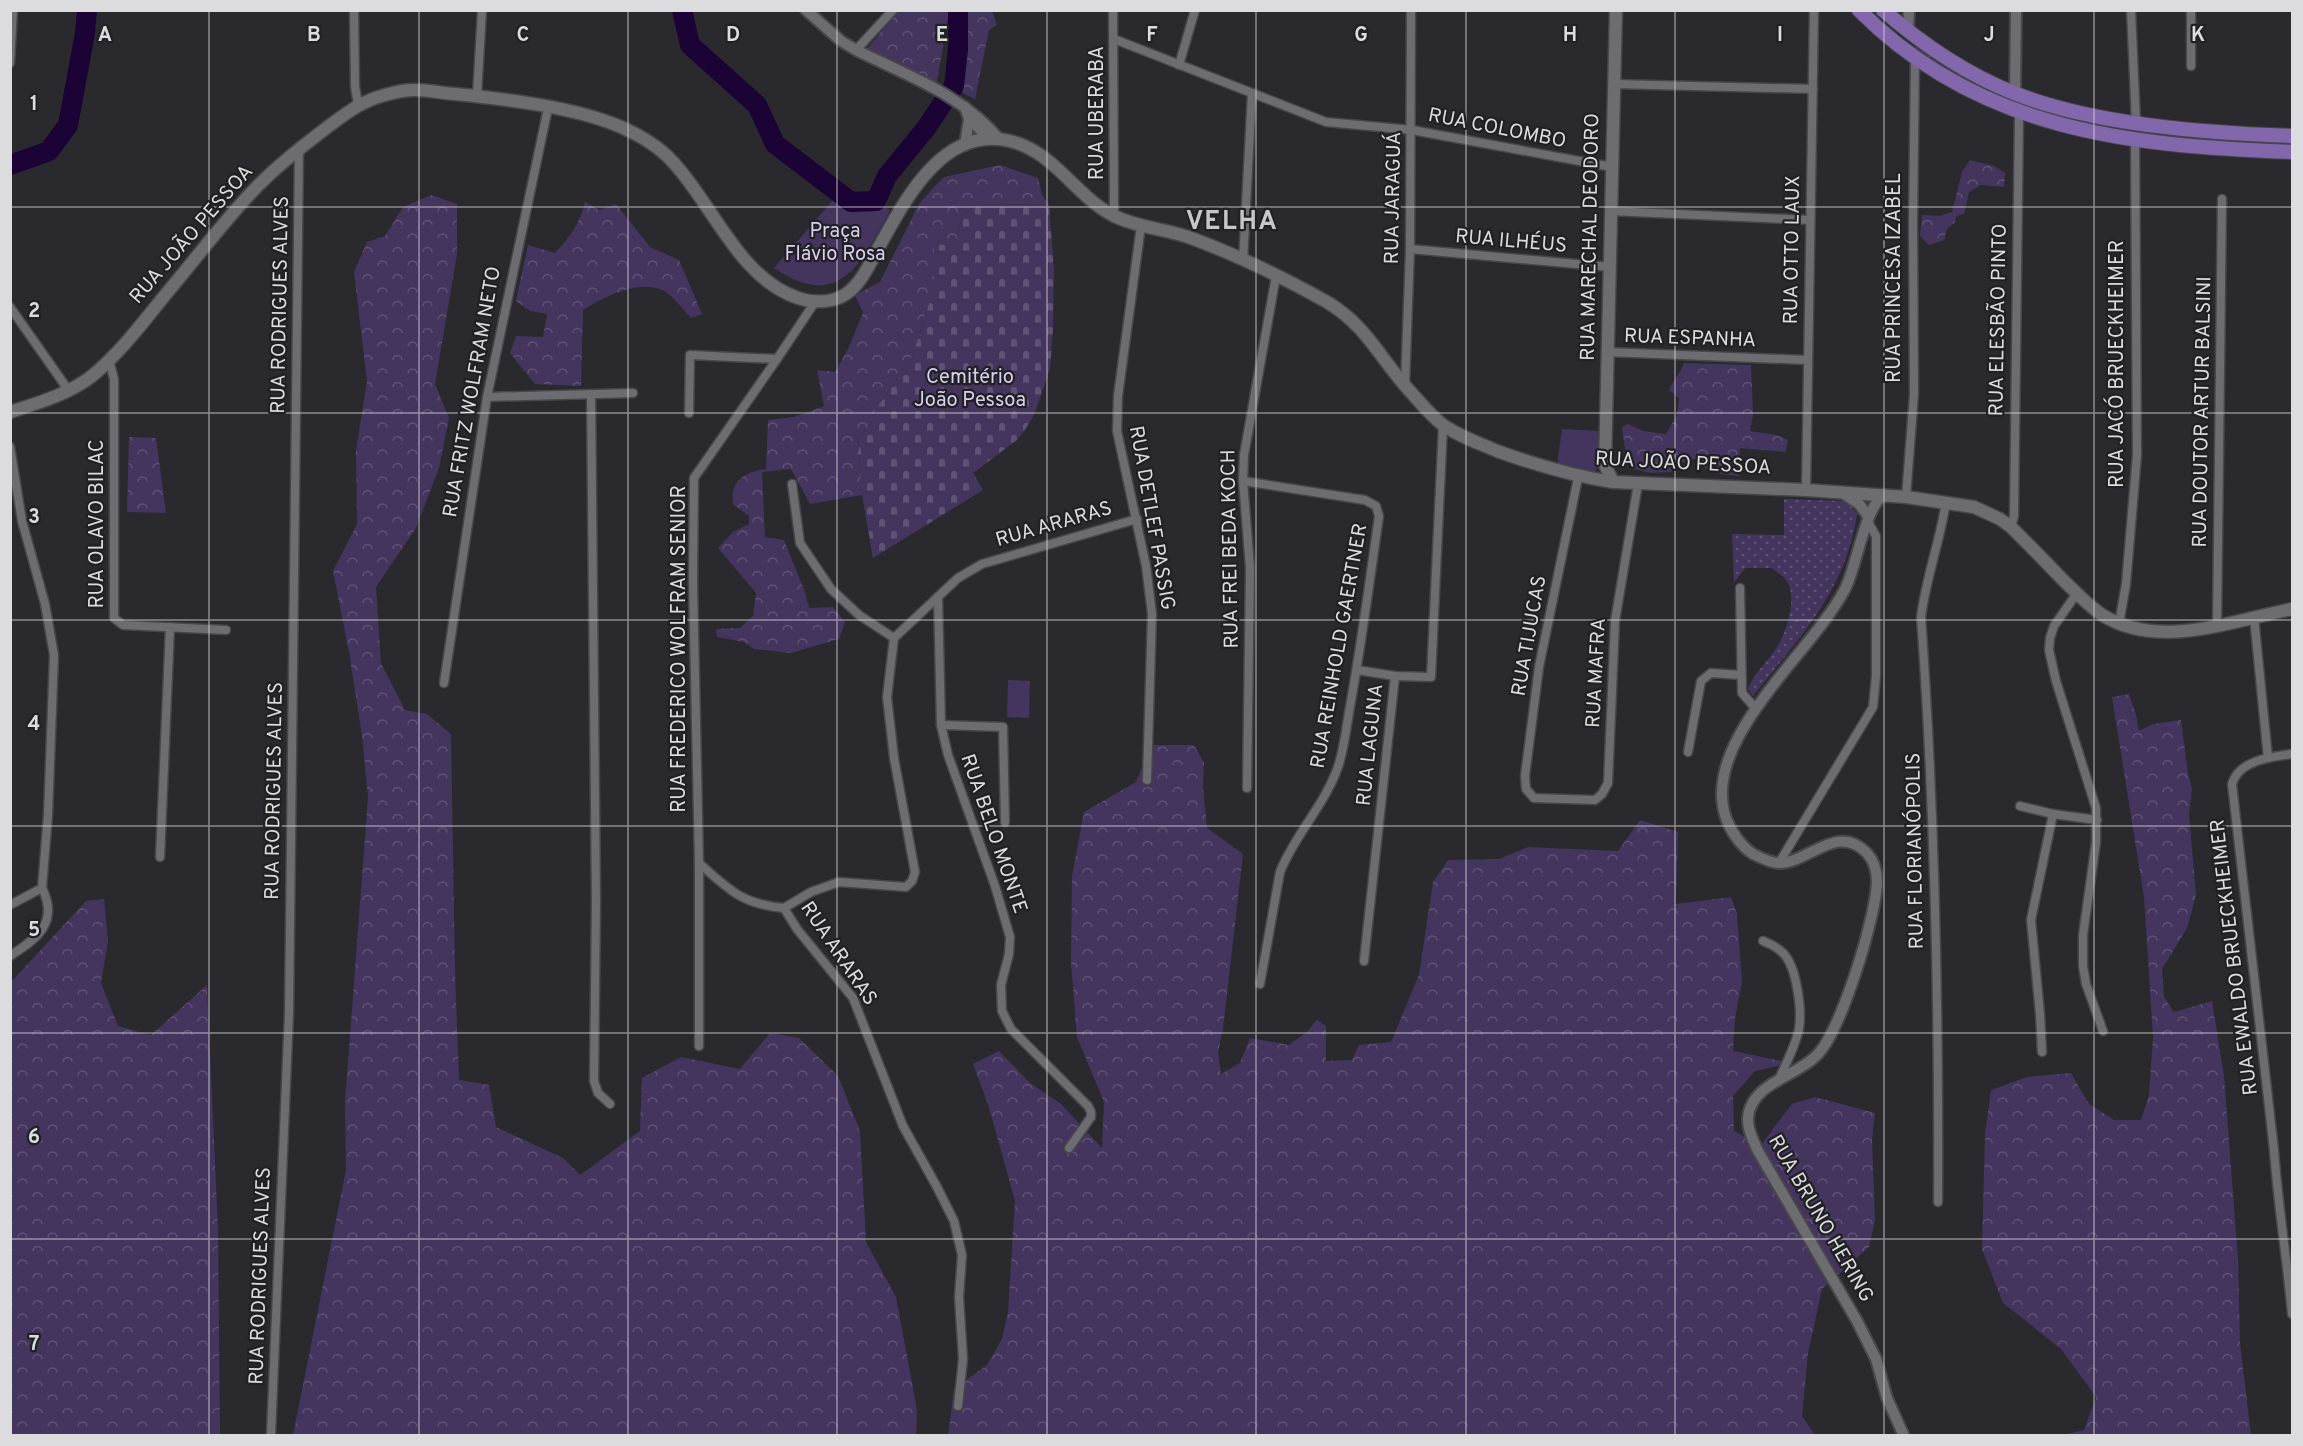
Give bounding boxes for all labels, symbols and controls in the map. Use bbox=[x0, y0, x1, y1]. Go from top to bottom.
text: A bbox=[98, 23, 112, 49]
text: B bbox=[307, 23, 321, 49]
text: C bbox=[517, 23, 529, 49]
text: D bbox=[726, 23, 740, 49]
text: E bbox=[936, 23, 948, 49]
text: F bbox=[1146, 23, 1158, 49]
text: G bbox=[1354, 23, 1368, 49]
text: H bbox=[1563, 23, 1577, 49]
text: I bbox=[1777, 23, 1783, 49]
text: J bbox=[1983, 23, 1995, 49]
text: K bbox=[2191, 23, 2205, 49]
street label: RUA UBERABA bbox=[1085, 46, 1111, 180]
text: 1 bbox=[30, 92, 38, 118]
street label: RUA COLOMBO bbox=[1426, 103, 1568, 155]
street label: RUA MARECHAL DEODORO bbox=[1576, 113, 1606, 361]
street label: RUA JARAGUÁ bbox=[1378, 131, 1408, 265]
street label: RUA JOÃO PESSOA bbox=[124, 159, 260, 310]
street label: RUA PRINCESA IZABEL bbox=[1882, 173, 1908, 383]
street label: RUA OTTO LAUX bbox=[1779, 175, 1807, 325]
street label: RUA RODRIGUES ALVES bbox=[266, 196, 296, 414]
district label: VELHA bbox=[1186, 206, 1278, 239]
park label: Praça Flávio Rosa bbox=[784, 219, 886, 268]
street label: RUA ILHÉUS bbox=[1454, 222, 1568, 260]
street label: RUA ELESBÃO PINTO bbox=[1983, 223, 2014, 417]
street label: RUA JACÓ BRUECKHEIMER bbox=[2103, 240, 2131, 488]
street label: RUA FRITZ WOLFRAM NETO bbox=[438, 264, 508, 520]
street label: RUA DOUTOR ARTUR BALSINI bbox=[2188, 276, 2218, 548]
text: 2 bbox=[28, 299, 40, 325]
street label: RUA ESPANHA bbox=[1623, 324, 1757, 354]
park label: Cemitério João Pessoa bbox=[914, 365, 1026, 414]
street label: RUA DETLEF PASSIG bbox=[1122, 424, 1180, 612]
street label: RUA OLAVO BILAC bbox=[85, 439, 111, 609]
street label: RUA JOÃO PESSOA bbox=[1594, 445, 1772, 482]
street label: RUA FREI BEDA KOCH bbox=[1216, 449, 1246, 649]
street label: RUA FREDERICO WOLFRAM SENIOR bbox=[667, 485, 693, 813]
street label: RUA ARARAS bbox=[993, 496, 1115, 554]
text: 3 bbox=[28, 505, 40, 531]
street label: RUA REINHOLD GAERTNER bbox=[1306, 521, 1374, 771]
street label: RUA TIJUCAS bbox=[1507, 574, 1553, 698]
street label: RUA MAFRA bbox=[1581, 617, 1613, 729]
street label: RUA RODRIGUES ALVES bbox=[260, 682, 290, 900]
street label: RUA LAGUNA bbox=[1352, 683, 1390, 807]
text: 4 bbox=[28, 712, 40, 738]
street label: RUA BELO MONTE bbox=[954, 751, 1032, 917]
street label: RUA FLORIANÓPOLIS bbox=[1899, 752, 1931, 950]
street label: RUA EWALDO BRUECKHEIMER bbox=[2205, 817, 2265, 1097]
street label: RUA ARARAS bbox=[794, 897, 882, 1011]
text: 5 bbox=[28, 918, 40, 944]
text: 6 bbox=[28, 1125, 40, 1151]
street label: RUA BRUNO HERING bbox=[1761, 1130, 1879, 1308]
street label: RUA RODRIGUES ALVES bbox=[244, 1167, 278, 1385]
text: 7 bbox=[29, 1332, 39, 1358]

